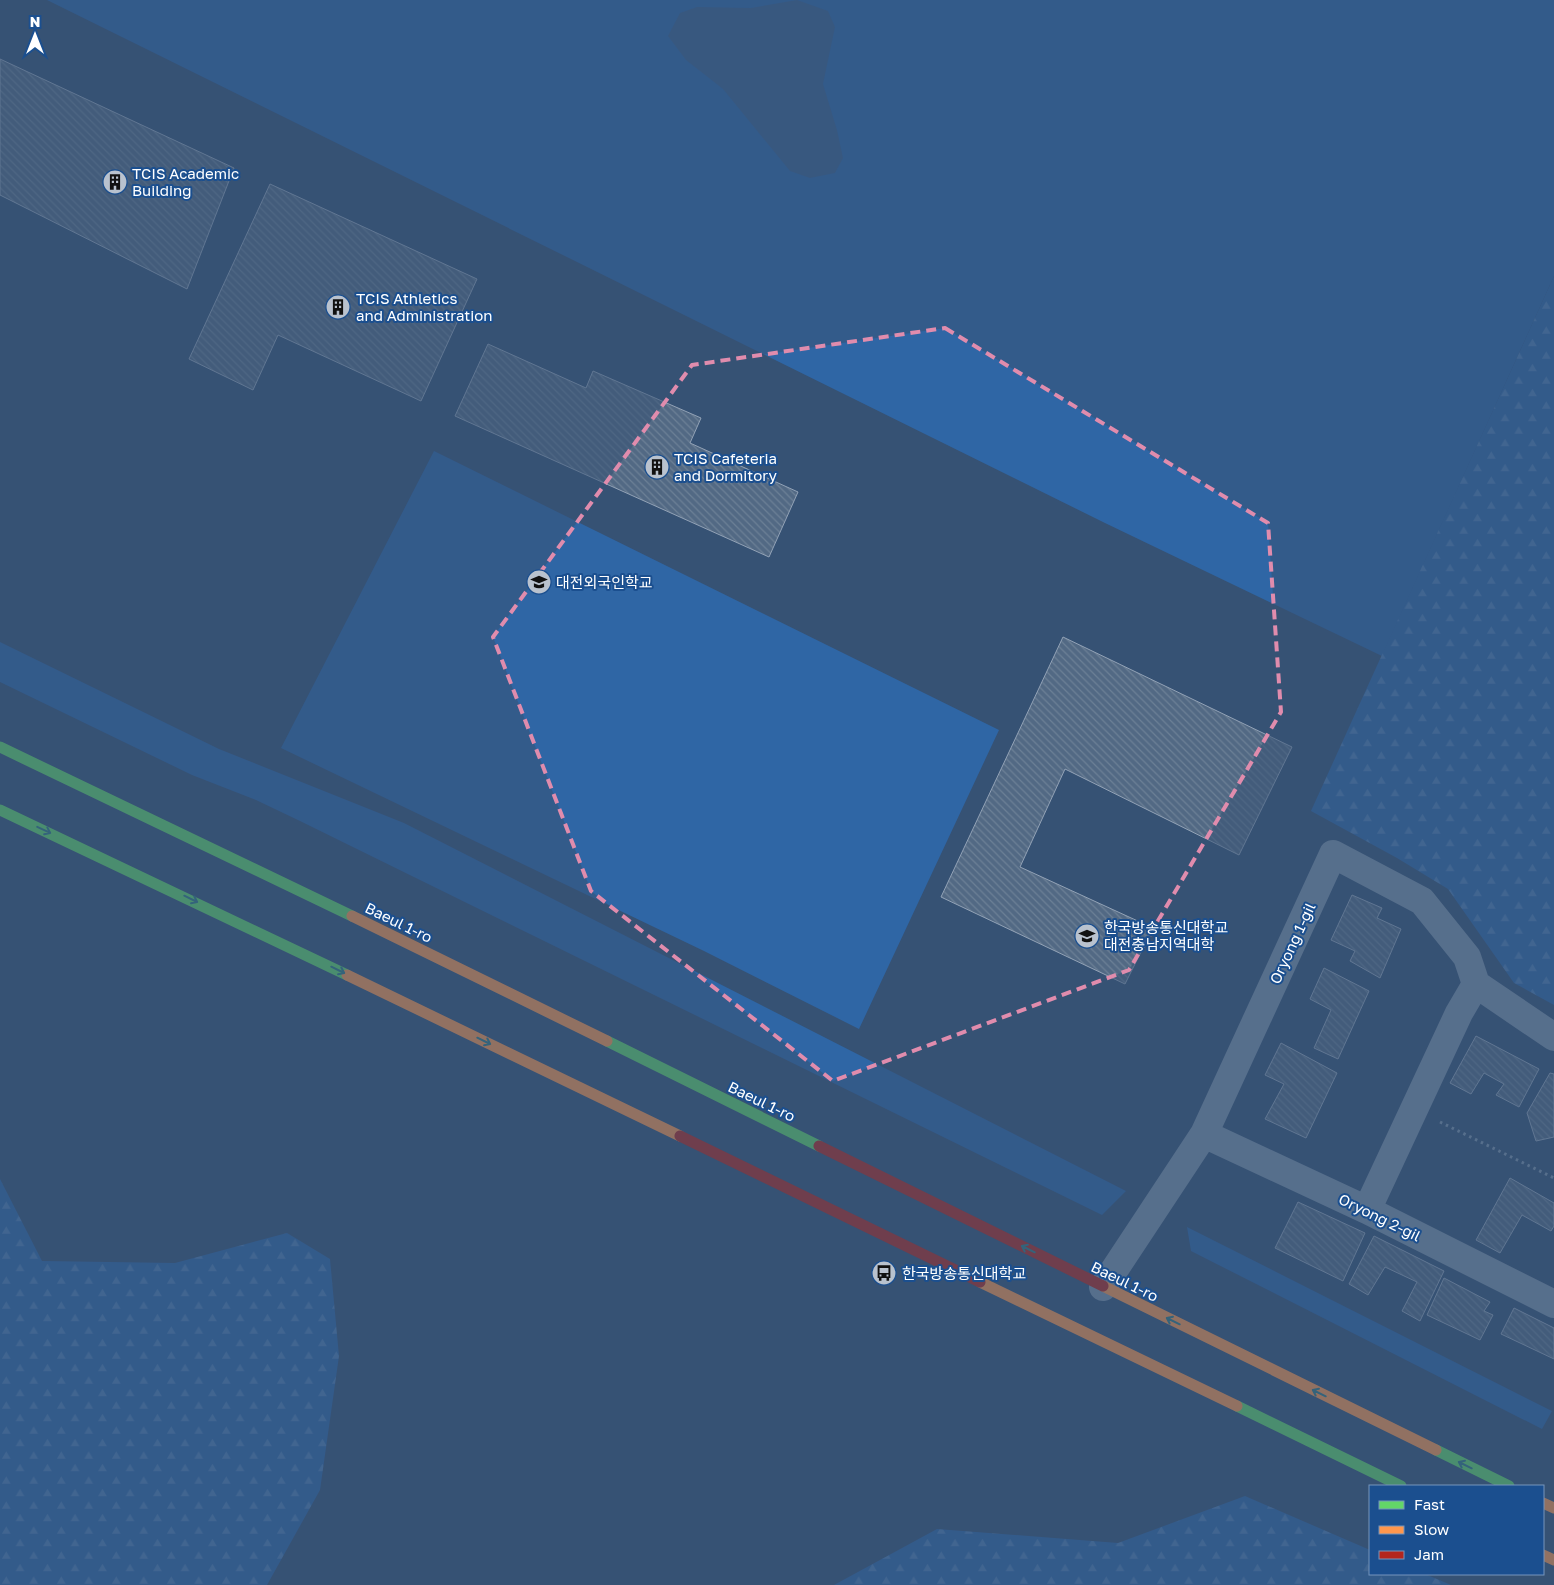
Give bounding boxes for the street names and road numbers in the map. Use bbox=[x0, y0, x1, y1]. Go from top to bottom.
street label: Baeul 1-ro bbox=[362, 898, 436, 946]
street label: Oryong 1-gil bbox=[1265, 899, 1319, 987]
street label: Baeul 1-ro bbox=[725, 1077, 799, 1125]
street label: Oryong 2-gil bbox=[1336, 1189, 1424, 1245]
street label: Baeul 1-ro bbox=[1088, 1257, 1162, 1305]

